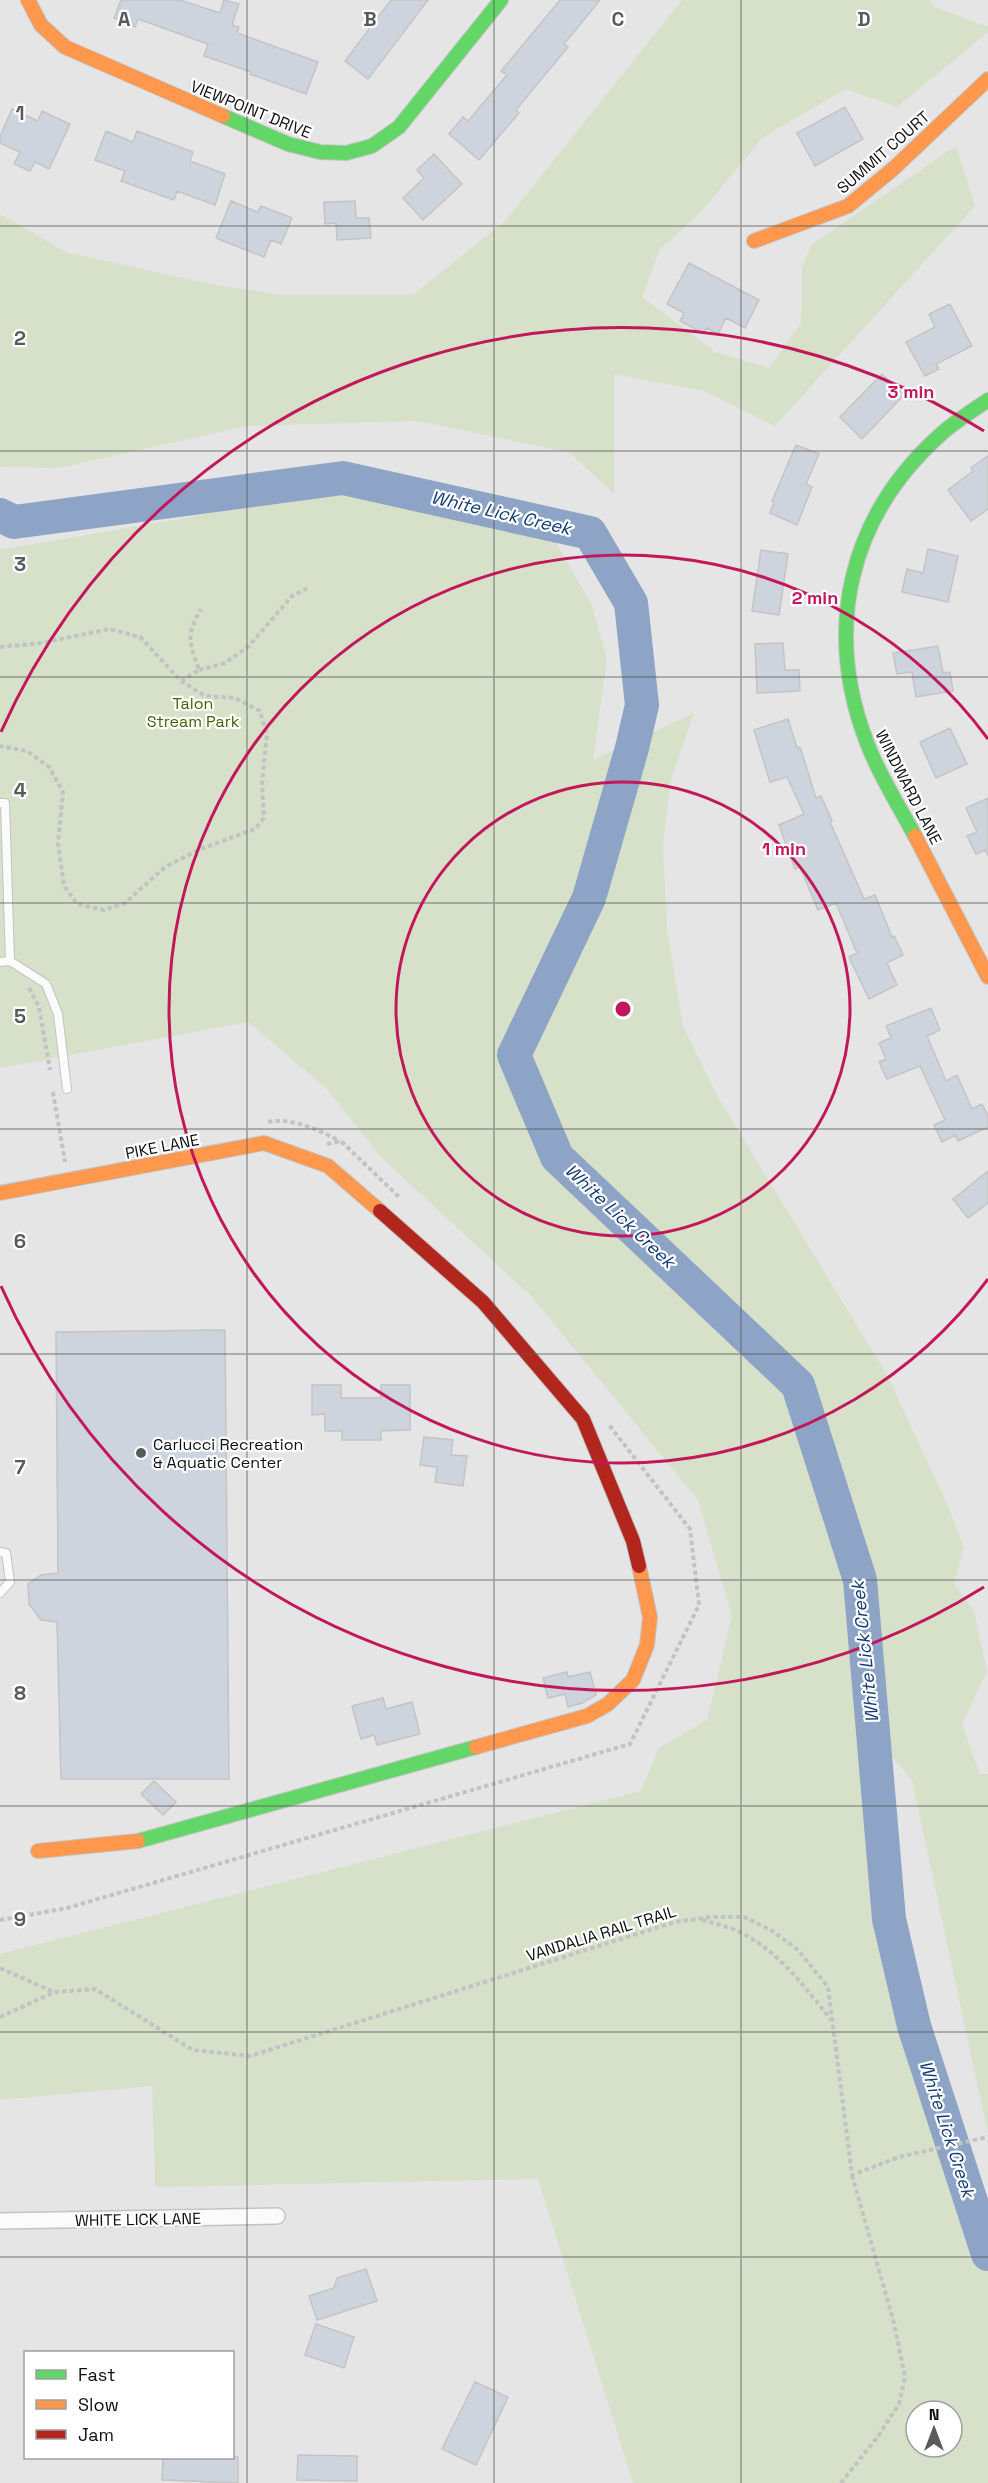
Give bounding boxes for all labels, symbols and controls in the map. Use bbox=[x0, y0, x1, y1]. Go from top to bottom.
text: A bbox=[118, 6, 131, 32]
text: B bbox=[363, 6, 377, 32]
text: C bbox=[612, 6, 625, 32]
text: D bbox=[857, 6, 871, 32]
street label: VIEWPOINT DRIVE bbox=[187, 76, 314, 143]
text: 1 bbox=[15, 100, 25, 126]
street label: SUMMIT COURT bbox=[833, 106, 934, 198]
text: 2 bbox=[14, 325, 26, 351]
text: 3 min bbox=[888, 380, 934, 403]
water label: White Lick Creek bbox=[429, 485, 576, 540]
text: 3 bbox=[14, 551, 26, 577]
text: 2 min bbox=[792, 586, 838, 609]
park label: Talon Stream Park bbox=[147, 693, 240, 732]
street label: WINDWARD LANE bbox=[871, 726, 947, 848]
text: 4 bbox=[14, 777, 27, 803]
text: 1 min bbox=[762, 837, 806, 860]
centre of rings bbox=[613, 999, 633, 1019]
text: 5 bbox=[14, 1003, 26, 1029]
street label: PIKE LANE bbox=[123, 1129, 201, 1164]
water label: White Lick Creek bbox=[560, 1159, 682, 1274]
text: 6 bbox=[14, 1228, 26, 1254]
place label: Carlucci Recreation & Aquatic Center bbox=[153, 1434, 303, 1473]
marker: Carlucci Recreation & Aquatic Center bbox=[134, 1446, 148, 1460]
text: 7 bbox=[14, 1454, 26, 1480]
water label: White Lick Creek bbox=[845, 1578, 883, 1724]
text: 8 bbox=[14, 1680, 26, 1706]
street label: VANDALIA RAIL TRAIL bbox=[524, 1901, 679, 1966]
text: 9 bbox=[14, 1906, 26, 1932]
water label: White Lick Creek bbox=[914, 2057, 981, 2202]
street label: WHITE LICK LANE bbox=[75, 2208, 201, 2231]
legend bbox=[24, 2351, 234, 2459]
text: Fast bbox=[78, 2363, 115, 2386]
text: Slow bbox=[78, 2393, 119, 2416]
north arrow bbox=[904, 2399, 964, 2459]
text: N bbox=[929, 2404, 939, 2425]
text: Jam bbox=[78, 2423, 114, 2446]

